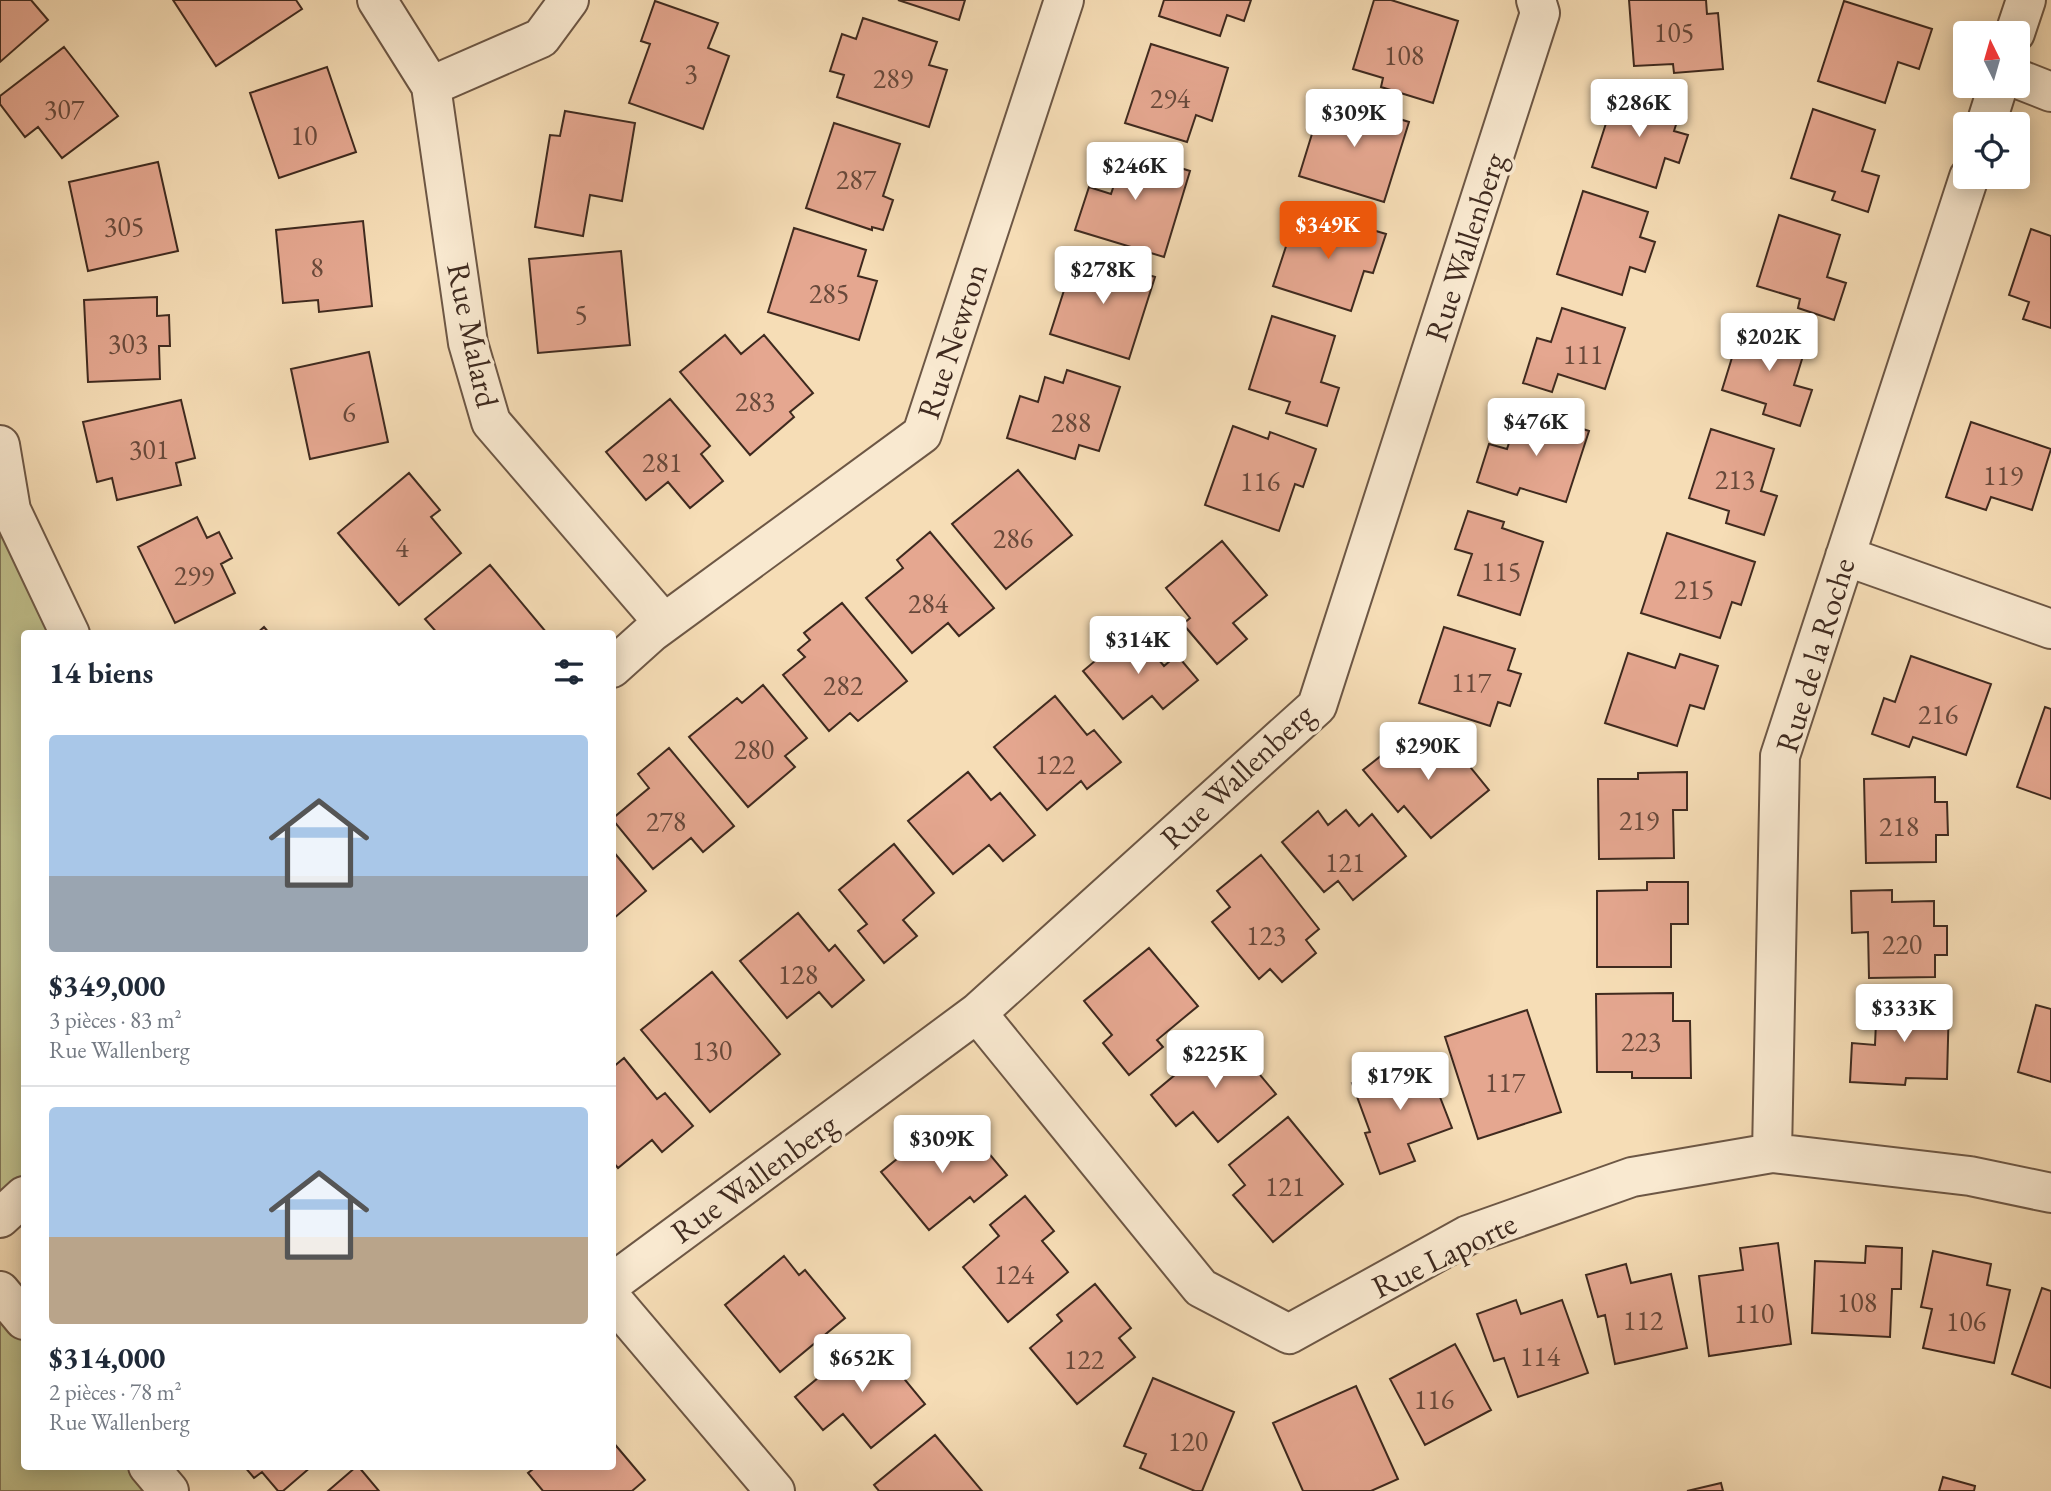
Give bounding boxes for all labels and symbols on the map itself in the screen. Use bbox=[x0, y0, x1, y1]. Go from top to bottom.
house number: 105 bbox=[1654, 14, 1694, 50]
north arrow bbox=[1953, 21, 2030, 98]
house number: 108 bbox=[1384, 37, 1424, 73]
house number: 3 bbox=[684, 55, 698, 91]
house number: 289 bbox=[873, 60, 913, 96]
house number: 294 bbox=[1150, 80, 1191, 116]
pin: $286K bbox=[1590, 80, 1688, 139]
pin: $309K bbox=[1305, 90, 1403, 149]
house number: 307 bbox=[44, 91, 85, 127]
house number: 10 bbox=[291, 117, 317, 153]
pin: $246K bbox=[1086, 142, 1184, 202]
street label: Rue Wallenberg bbox=[1415, 146, 1516, 347]
house number: 287 bbox=[836, 161, 877, 197]
pin: $349K bbox=[1279, 202, 1377, 261]
house number: 305 bbox=[104, 208, 144, 244]
pin: $278K bbox=[1054, 246, 1152, 306]
house number: 8 bbox=[310, 249, 324, 285]
street label: Rue Newton bbox=[907, 258, 997, 424]
street label: Rue Malard bbox=[437, 259, 509, 412]
house number: 285 bbox=[809, 275, 849, 311]
house number: 5 bbox=[574, 296, 588, 332]
pin: $202K bbox=[1720, 314, 1818, 373]
house number: 303 bbox=[108, 325, 148, 361]
house number: 111 bbox=[1563, 336, 1603, 372]
house number: 283 bbox=[735, 383, 775, 419]
house number: 6 bbox=[342, 394, 356, 430]
pin: $476K bbox=[1487, 398, 1585, 458]
house number: 288 bbox=[1051, 404, 1091, 440]
house number: 301 bbox=[129, 431, 169, 467]
house number: 281 bbox=[642, 444, 682, 480]
house number: 119 bbox=[1983, 457, 2023, 493]
house number: 213 bbox=[1715, 461, 1755, 497]
house number: 116 bbox=[1240, 463, 1280, 499]
house number: 286 bbox=[993, 520, 1033, 556]
house number: 4 bbox=[395, 529, 409, 565]
house number: 115 bbox=[1481, 553, 1521, 589]
street label: Rue de la Roche bbox=[1766, 553, 1864, 757]
house number: 299 bbox=[174, 557, 214, 593]
house number: 215 bbox=[1674, 571, 1714, 607]
house number: 284 bbox=[908, 585, 949, 621]
pin: $314K bbox=[1089, 616, 1187, 676]
house number: 117 bbox=[1451, 664, 1492, 700]
house number: 282 bbox=[823, 667, 864, 703]
street label: Rue Wallenberg bbox=[1151, 693, 1324, 858]
house number: 216 bbox=[1918, 696, 1958, 732]
pin: $290K bbox=[1379, 722, 1477, 782]
house number: 280 bbox=[734, 731, 774, 767]
house number: 122 bbox=[1035, 746, 1076, 782]
house number: 219 bbox=[1619, 802, 1659, 838]
house number: 278 bbox=[646, 803, 686, 839]
house number: 218 bbox=[1879, 808, 1919, 844]
house number: 121 bbox=[1325, 844, 1365, 880]
house number: 123 bbox=[1246, 917, 1286, 953]
house number: 220 bbox=[1882, 926, 1922, 962]
house number: 128 bbox=[778, 956, 818, 992]
pin: $333K bbox=[1855, 984, 1953, 1044]
house number: 223 bbox=[1621, 1023, 1661, 1059]
pin: $225K bbox=[1166, 1030, 1264, 1090]
house number: 130 bbox=[692, 1032, 732, 1068]
pin: $179K bbox=[1351, 1052, 1449, 1112]
house number: 117 bbox=[1485, 1064, 1526, 1100]
street label: Rue Wallenberg bbox=[662, 1103, 846, 1253]
pin: $309K bbox=[893, 1116, 991, 1175]
house number: 121 bbox=[1265, 1168, 1305, 1204]
street label: Rue Laporte bbox=[1365, 1202, 1523, 1308]
house number: 124 bbox=[994, 1256, 1035, 1292]
house number: 108 bbox=[1837, 1284, 1877, 1320]
house number: 110 bbox=[1734, 1295, 1774, 1331]
house number: 112 bbox=[1623, 1302, 1664, 1338]
house number: 106 bbox=[1946, 1303, 1986, 1339]
pin: $652K bbox=[813, 1334, 911, 1394]
house number: 114 bbox=[1520, 1338, 1561, 1374]
house number: 122 bbox=[1064, 1341, 1105, 1377]
house number: 116 bbox=[1414, 1381, 1454, 1417]
house number: 120 bbox=[1168, 1423, 1208, 1459]

